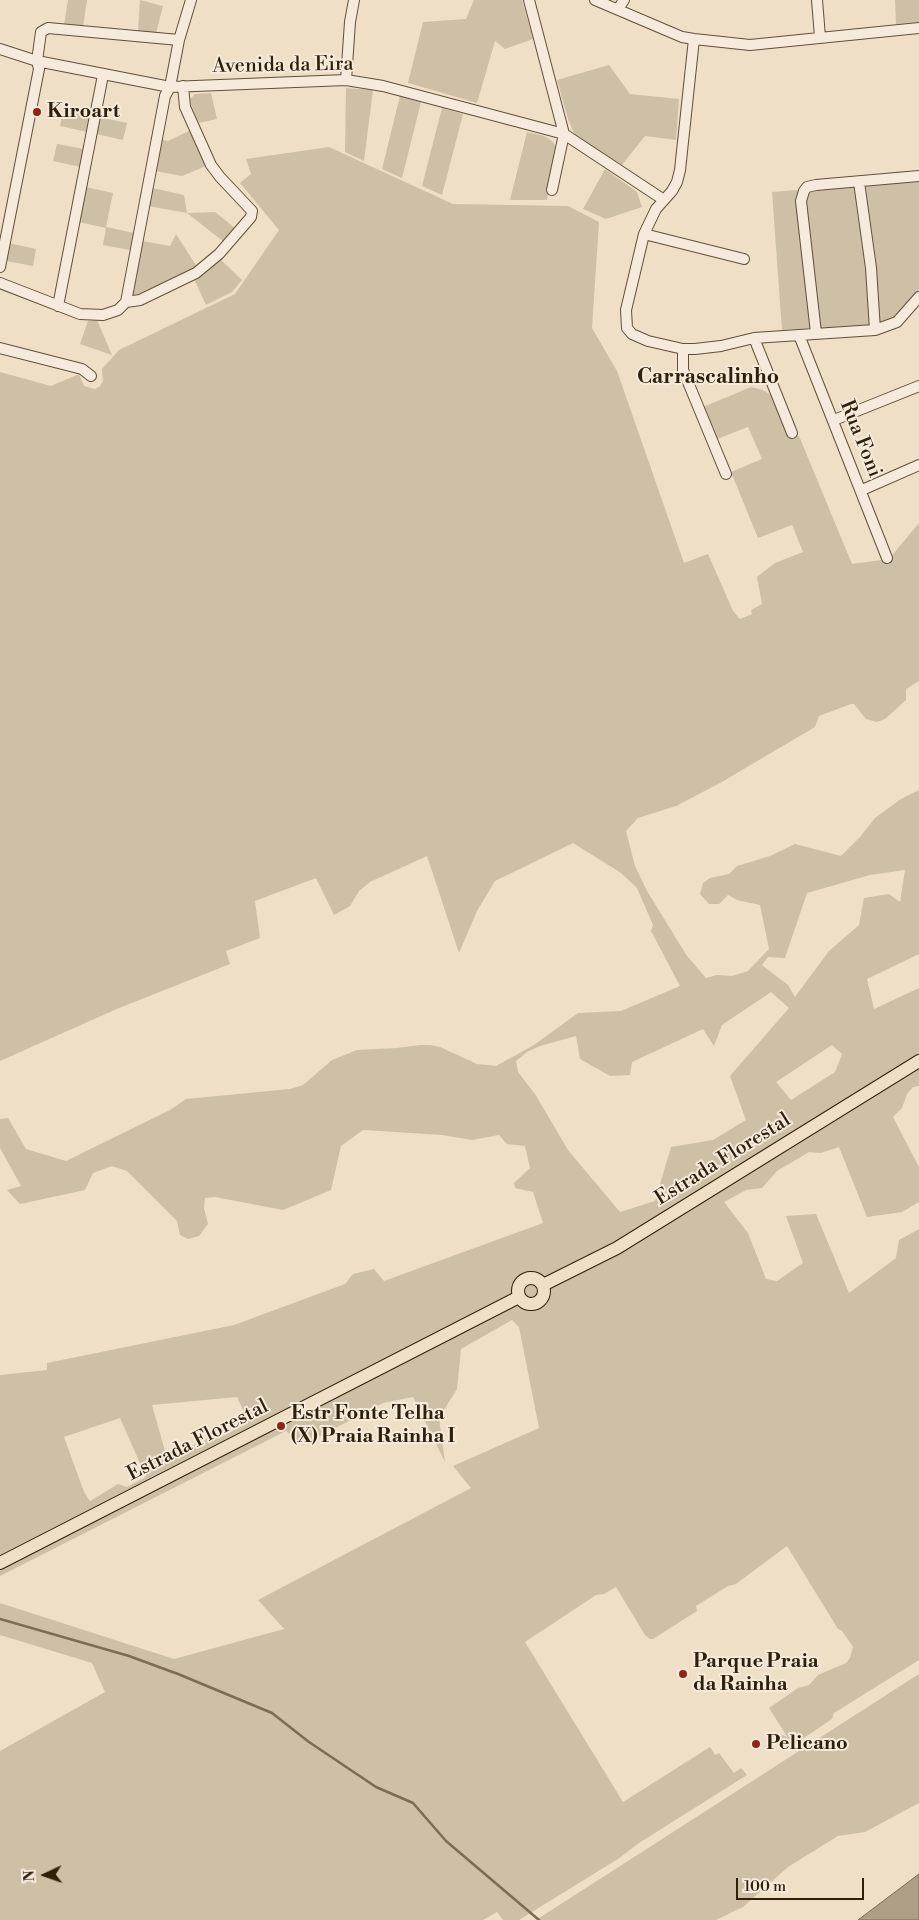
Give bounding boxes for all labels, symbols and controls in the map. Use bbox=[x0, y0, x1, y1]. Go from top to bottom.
street label: Avenida da Eira bbox=[212, 53, 354, 79]
place label: Kiroart bbox=[47, 100, 120, 124]
marker: Kiroart bbox=[31, 106, 43, 118]
district label: Carrascalinho bbox=[637, 365, 779, 391]
street label: Rua Foni bbox=[834, 397, 886, 481]
street label: Estrada Florestal bbox=[651, 1109, 795, 1211]
street label: Estrada Florestal bbox=[123, 1395, 273, 1487]
place label: Estr Fonte Telha (X) Praia Rainha I bbox=[291, 1402, 455, 1449]
marker: Estr Fonte Telha (X) Praia Rainha I bbox=[275, 1420, 287, 1432]
place label: Parque Praia da Rainha bbox=[693, 1650, 819, 1697]
marker: Parque Praia da Rainha bbox=[677, 1668, 689, 1680]
place label: Pelicano bbox=[766, 1732, 848, 1756]
marker: Pelicano bbox=[750, 1738, 762, 1750]
north arrow bbox=[20, 1850, 70, 1900]
scale bar bbox=[739, 1868, 866, 1900]
text: N bbox=[21, 1870, 39, 1882]
text: 100 m bbox=[744, 1877, 786, 1896]

